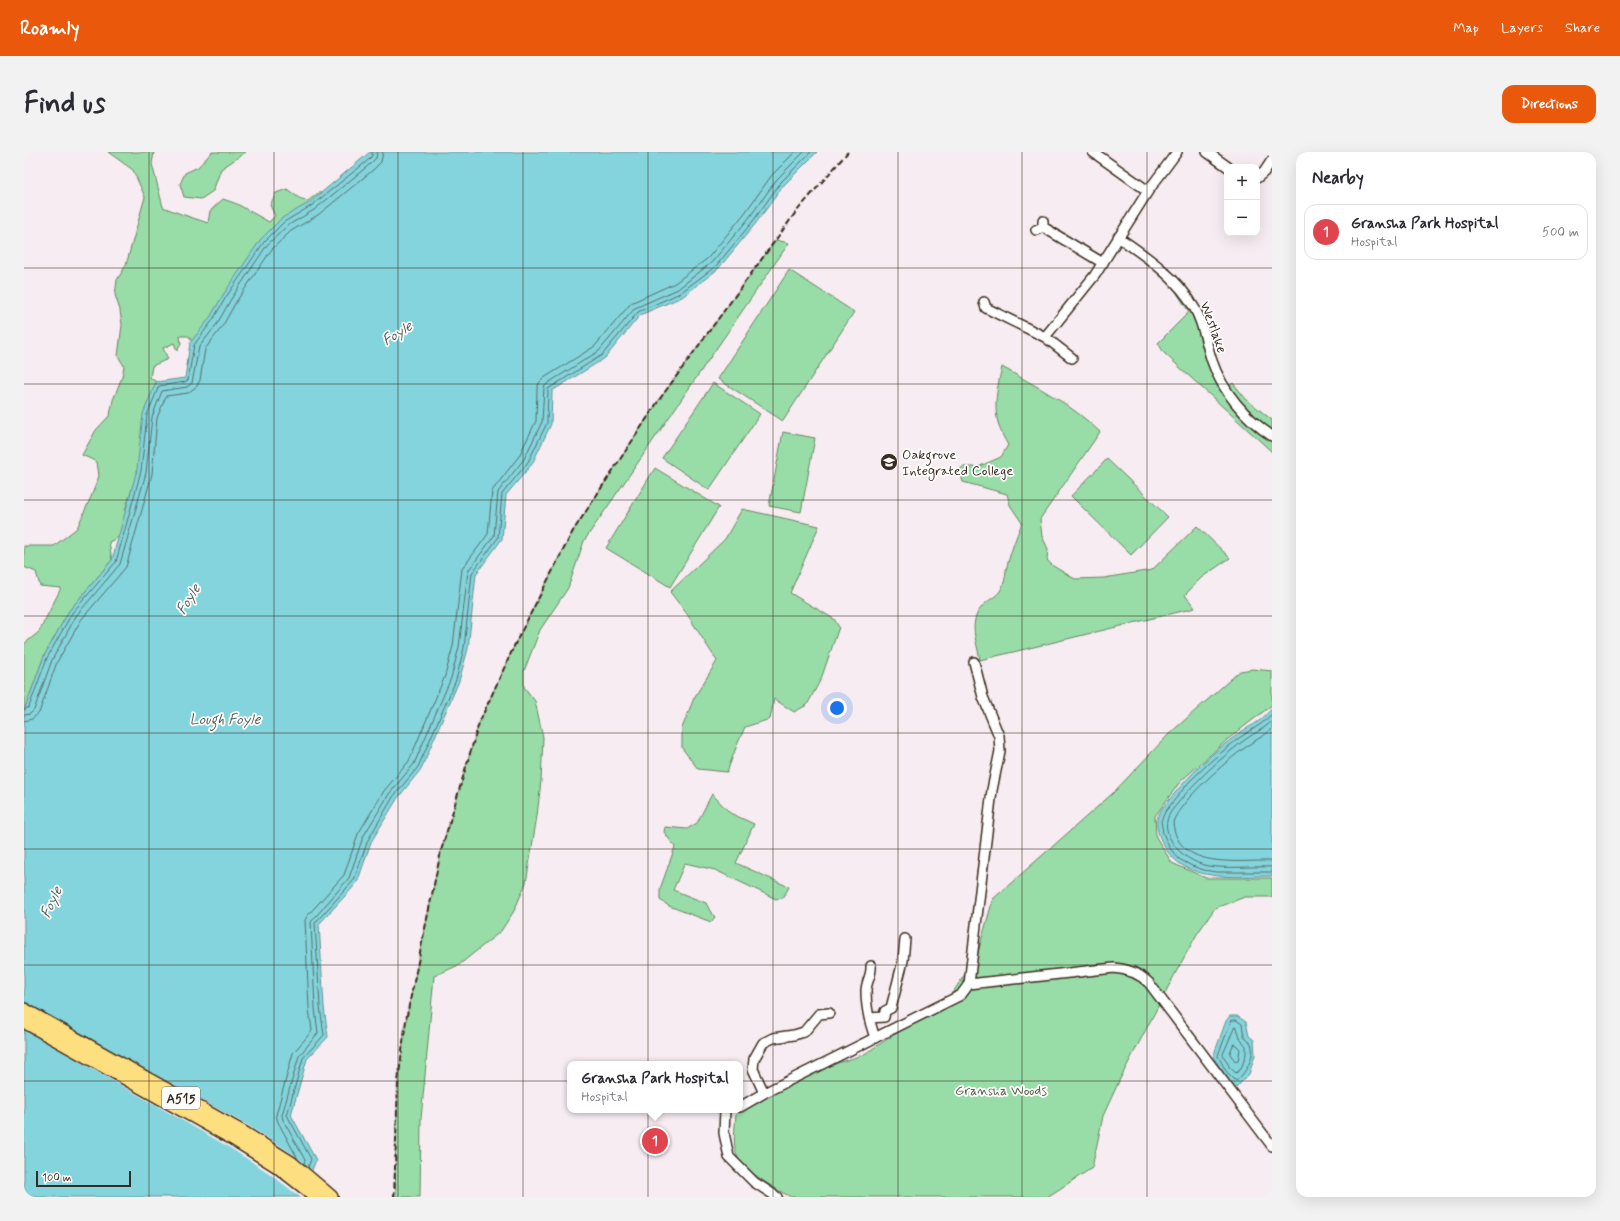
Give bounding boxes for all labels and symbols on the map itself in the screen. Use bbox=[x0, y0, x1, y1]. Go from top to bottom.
street label: Westlake bbox=[1195, 299, 1231, 356]
water label: Foyle bbox=[379, 316, 418, 351]
place label: Oakgrove Integrated College bbox=[902, 446, 1013, 481]
school or university icon: Oakgrove Integrated College bbox=[879, 452, 899, 472]
water label: Foyle bbox=[172, 580, 207, 619]
your location bbox=[827, 698, 847, 718]
water label: Lough Foyle bbox=[190, 710, 262, 732]
water label: Foyle bbox=[36, 882, 68, 921]
park label: Gransha Woods bbox=[955, 1082, 1047, 1100]
road number: A515 bbox=[162, 1087, 200, 1109]
pin: 1 bbox=[642, 1126, 668, 1156]
scale bar bbox=[36, 1169, 131, 1188]

